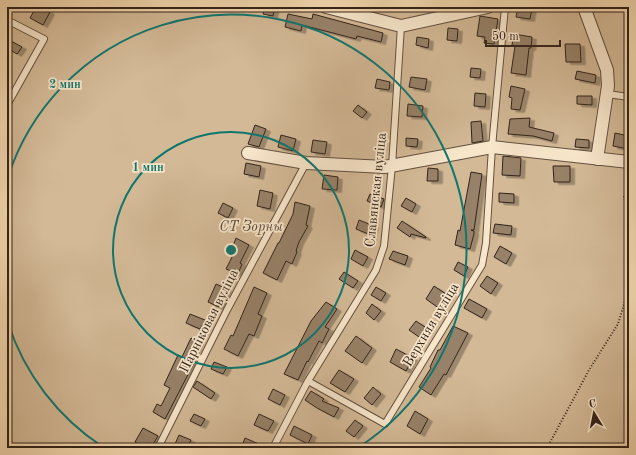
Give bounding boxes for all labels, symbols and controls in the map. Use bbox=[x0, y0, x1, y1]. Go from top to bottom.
scale bar bbox=[486, 22, 560, 48]
text: 50 m bbox=[492, 30, 519, 43]
text: 2 мин bbox=[49, 79, 81, 91]
street label: Славянская вуліца bbox=[363, 132, 389, 248]
text: 1 мин bbox=[132, 162, 164, 174]
park label: СТ Зорны bbox=[219, 219, 283, 235]
centre of rings bbox=[224, 243, 238, 257]
street label: Парніковая вуліца bbox=[177, 267, 241, 375]
street label: Верхняя вуліца bbox=[400, 281, 462, 369]
north arrow bbox=[574, 393, 614, 433]
text: С bbox=[588, 399, 597, 411]

